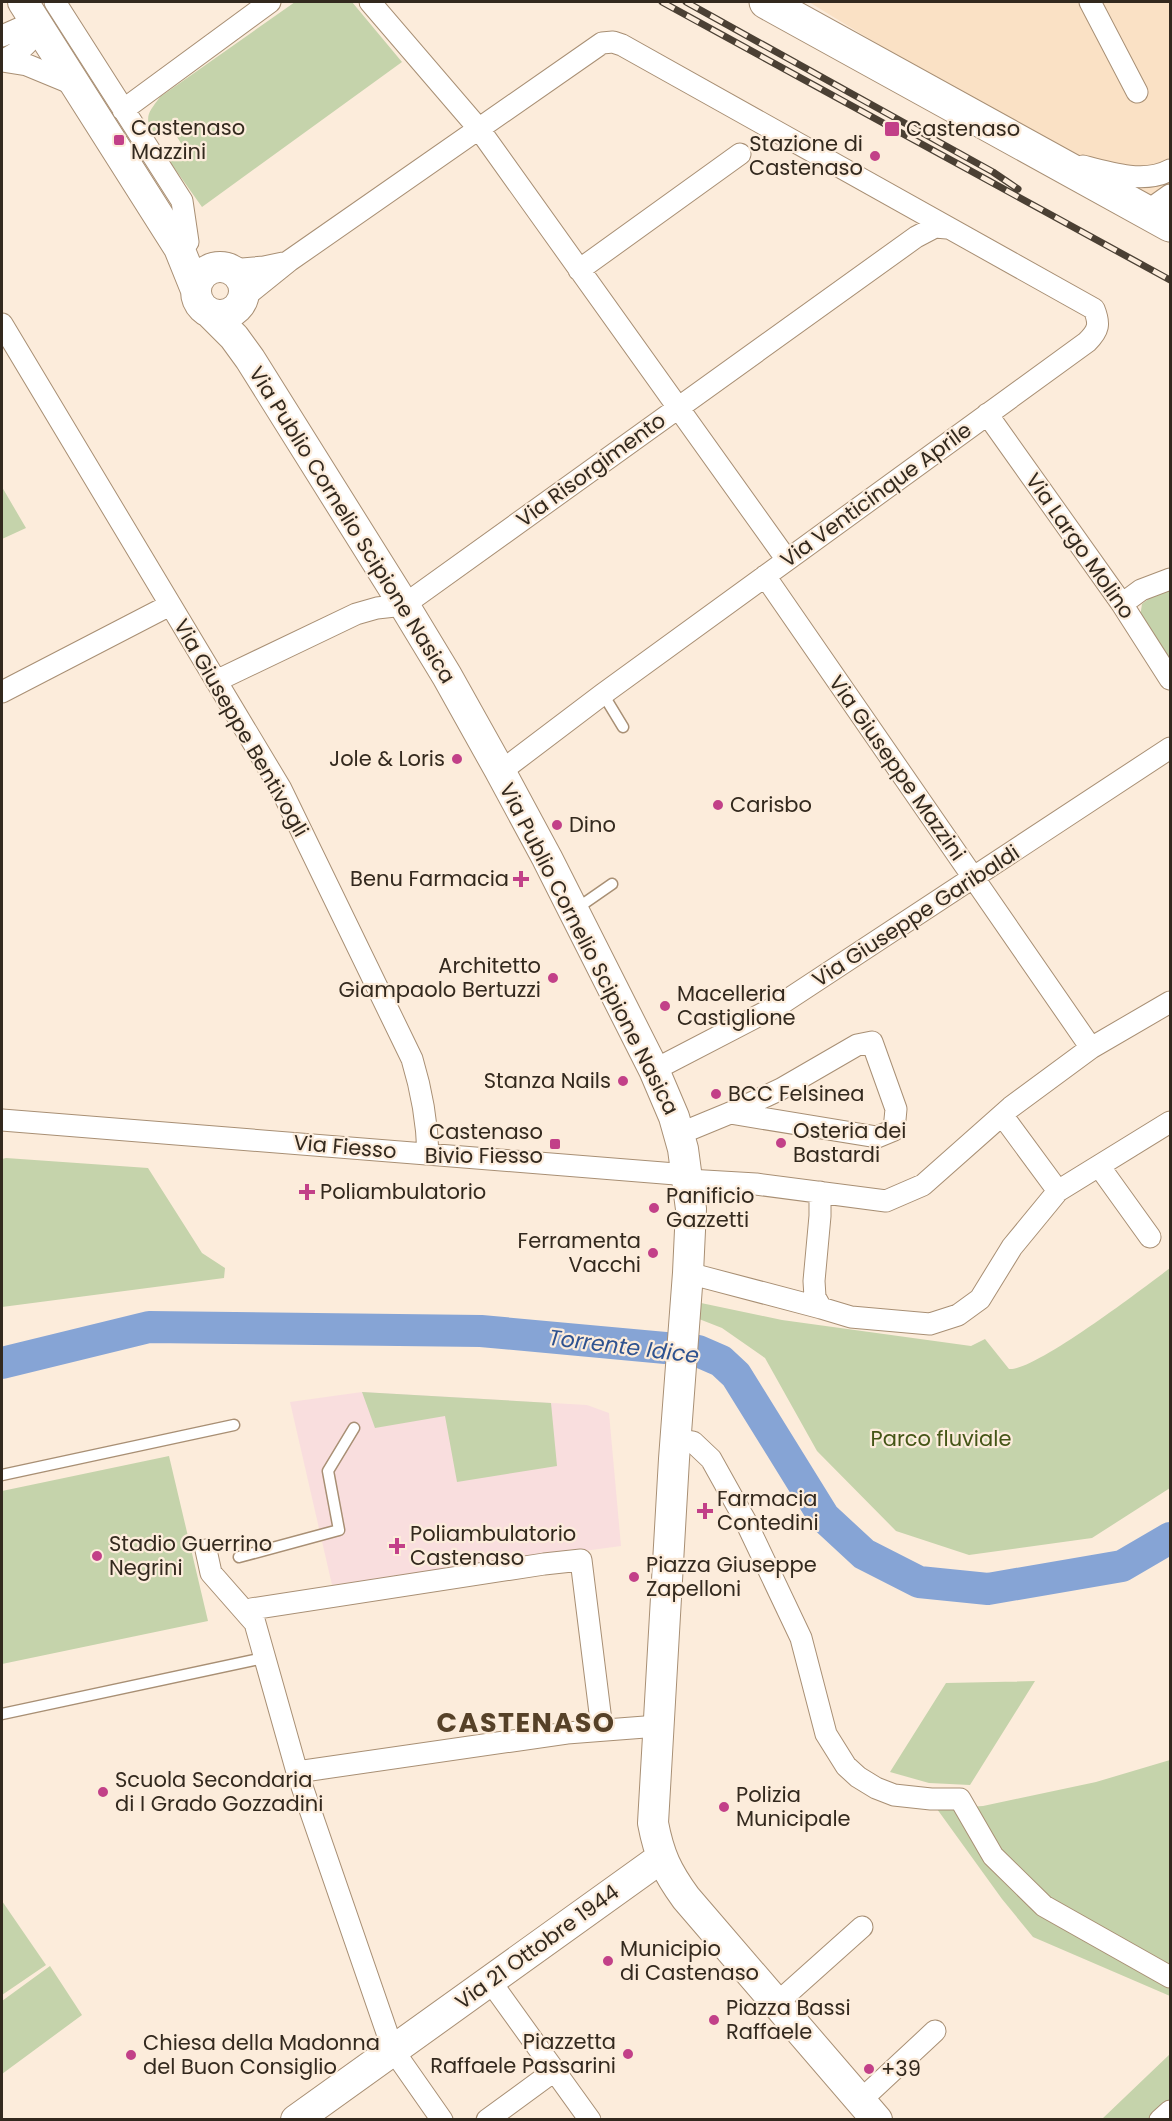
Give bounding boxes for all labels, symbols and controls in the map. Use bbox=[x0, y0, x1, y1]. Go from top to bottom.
place label: Castenaso Mazzini bbox=[131, 113, 245, 166]
place label: Castenaso bbox=[906, 114, 1020, 143]
marker: Castenaso bbox=[883, 120, 901, 138]
place label: Stazione di Castenaso bbox=[749, 129, 863, 182]
marker: Castenaso Mazzini bbox=[112, 133, 126, 147]
marker: Stazione di Castenaso bbox=[868, 149, 882, 163]
street label: Via Publio Cornelio Scipione Nasica bbox=[242, 361, 462, 689]
street label: Via Risorgimento bbox=[510, 406, 671, 534]
street label: Via Venticinque Aprile bbox=[774, 415, 977, 574]
street label: Via Largo Molino bbox=[1019, 467, 1142, 625]
street label: Via Giuseppe Bentivogli bbox=[167, 614, 316, 842]
street label: Via Giuseppe Mazzini bbox=[822, 669, 972, 866]
place label: Jole & Loris bbox=[329, 744, 445, 773]
marker: Jole & Loris bbox=[450, 752, 464, 766]
street label: Via Publio Cornelio Scipione Nasica bbox=[493, 778, 686, 1120]
place label: Carisbo bbox=[730, 790, 812, 819]
marker: Carisbo bbox=[711, 798, 725, 812]
place label: Dino bbox=[569, 810, 616, 839]
marker: Dino bbox=[550, 818, 564, 832]
street label: Via Giuseppe Garibaldi bbox=[807, 838, 1025, 994]
place label: Benu Farmacia bbox=[350, 864, 509, 893]
marker: Benu Farmacia bbox=[514, 872, 528, 886]
place label: Architetto Giampaolo Bertuzzi bbox=[339, 951, 541, 1004]
marker: Architetto Giampaolo Bertuzzi bbox=[546, 971, 560, 985]
place label: Macelleria Castiglione bbox=[677, 979, 796, 1032]
marker: Macelleria Castiglione bbox=[658, 999, 672, 1013]
place label: Stanza Nails bbox=[484, 1066, 611, 1095]
marker: Stanza Nails bbox=[616, 1074, 630, 1088]
place label: BCC Felsinea bbox=[728, 1079, 864, 1108]
marker: BCC Felsinea bbox=[709, 1087, 723, 1101]
place label: Osteria dei Bastardi bbox=[793, 1116, 906, 1169]
place label: Castenaso Bivio Fiesso bbox=[425, 1117, 543, 1170]
street label: Via Fiesso bbox=[292, 1128, 398, 1165]
marker: Osteria dei Bastardi bbox=[774, 1136, 788, 1150]
marker: Castenaso Bivio Fiesso bbox=[548, 1137, 562, 1151]
place label: Poliambulatorio bbox=[320, 1177, 486, 1206]
place label: Panificio Gazzetti bbox=[666, 1181, 754, 1234]
marker: Poliambulatorio bbox=[298, 1183, 316, 1201]
marker: Panificio Gazzetti bbox=[647, 1201, 661, 1215]
place label: Ferramenta Vacchi bbox=[518, 1226, 641, 1279]
marker: Ferramenta Vacchi bbox=[646, 1246, 660, 1260]
water label: Torrente Idice bbox=[547, 1322, 701, 1371]
park label: Parco fluviale bbox=[871, 1424, 1011, 1453]
place label: Farmacia Contedini bbox=[717, 1484, 819, 1537]
marker: Farmacia Contedini bbox=[698, 1504, 712, 1518]
place label: Poliambulatorio Castenaso bbox=[410, 1519, 576, 1572]
place label: Stadio Guerrino Negrini bbox=[109, 1529, 272, 1582]
marker: Poliambulatorio Castenaso bbox=[388, 1537, 406, 1555]
marker: Stadio Guerrino Negrini bbox=[90, 1549, 104, 1563]
place label: Piazza Giuseppe Zapelloni bbox=[646, 1550, 817, 1603]
marker: Piazza Giuseppe Zapelloni bbox=[627, 1570, 641, 1584]
district label: CASTENASO bbox=[436, 1704, 616, 1741]
place label: Scuola Secondaria di I Grado Gozzadini bbox=[115, 1765, 323, 1818]
place label: Polizia Municipale bbox=[736, 1780, 851, 1833]
marker: Scuola Secondaria di I Grado Gozzadini bbox=[96, 1785, 110, 1799]
marker: Polizia Municipale bbox=[717, 1800, 731, 1814]
street label: Via 21 Ottobre 1944 bbox=[449, 1877, 624, 2016]
place label: Municipio di Castenaso bbox=[620, 1934, 759, 1987]
marker: Municipio di Castenaso bbox=[601, 1954, 615, 1968]
place label: Piazza Bassi Raffaele bbox=[726, 1993, 851, 2046]
marker: Piazza Bassi Raffaele bbox=[707, 2013, 721, 2027]
place label: Piazzetta Raffaele Passarini bbox=[430, 2027, 616, 2080]
place label: Chiesa della Madonna del Buon Consiglio bbox=[143, 2028, 380, 2081]
marker: Piazzetta Raffaele Passarini bbox=[621, 2047, 635, 2061]
marker: Chiesa della Madonna del Buon Consiglio bbox=[124, 2048, 138, 2062]
place label: +39 bbox=[881, 2054, 921, 2083]
marker: +39 bbox=[862, 2062, 876, 2076]

